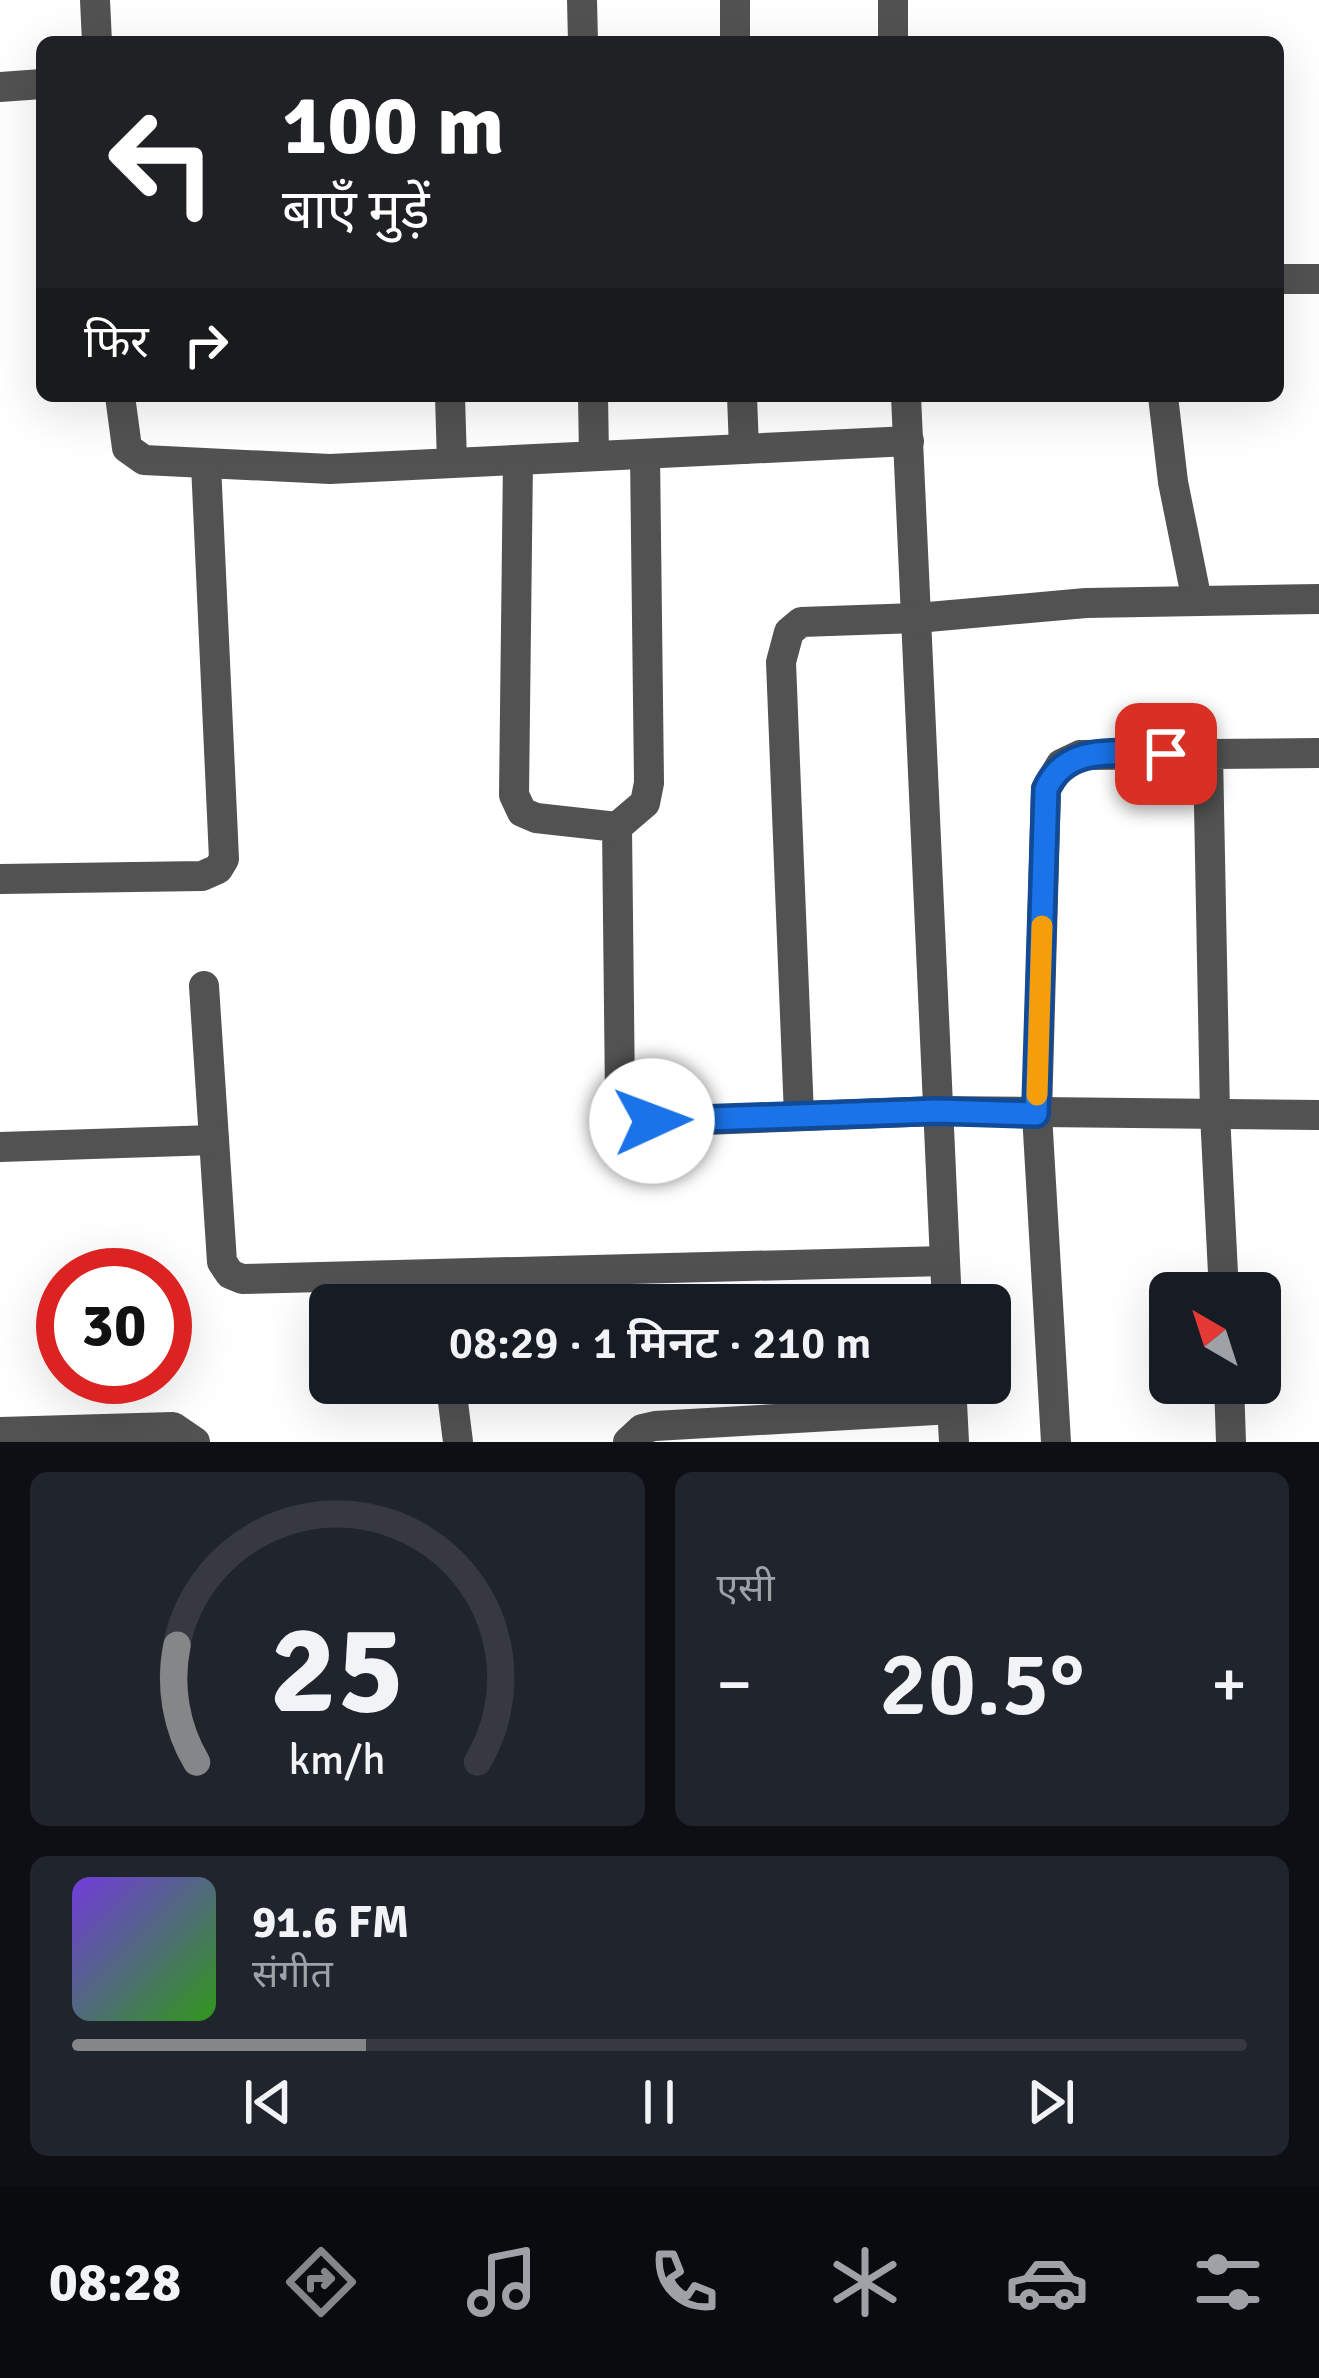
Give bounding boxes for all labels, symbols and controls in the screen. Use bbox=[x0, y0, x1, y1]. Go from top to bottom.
text: 100 m bbox=[282, 74, 504, 178]
icon: left bbox=[84, 84, 240, 240]
text: बाएँ मुड़ें bbox=[282, 177, 430, 244]
icon: right bbox=[173, 312, 239, 378]
text: फिर bbox=[84, 315, 149, 370]
pin bbox=[1115, 703, 1217, 805]
icon: arrive bbox=[1133, 721, 1199, 787]
position arrow bbox=[589, 1058, 715, 1184]
speed limit sign: 30 bbox=[36, 1248, 192, 1404]
north arrow bbox=[1149, 1272, 1281, 1404]
map controls bbox=[1149, 1272, 1281, 1404]
text: 08:29 · 1 मिनट · 210 m bbox=[449, 1316, 871, 1371]
text: एसी bbox=[717, 1564, 775, 1612]
text: 25 bbox=[270, 1594, 405, 1747]
text: 20.5° bbox=[879, 1629, 1084, 1740]
text: − bbox=[717, 1644, 752, 1725]
text: + bbox=[1211, 1644, 1247, 1725]
text: km/h bbox=[289, 1734, 386, 1787]
text: 91.6 FM bbox=[252, 1895, 409, 1950]
text: संगीत bbox=[252, 1950, 333, 1998]
icon: previous bbox=[235, 2069, 301, 2135]
icon: pause bbox=[626, 2069, 692, 2135]
icon: next bbox=[1018, 2069, 1084, 2135]
icon: directions bbox=[279, 2240, 363, 2324]
icon: music bbox=[460, 2240, 544, 2324]
icon: phone bbox=[642, 2240, 726, 2324]
icon: climate bbox=[823, 2240, 907, 2324]
icon: car bbox=[1005, 2240, 1089, 2324]
icon: filters bbox=[1186, 2240, 1270, 2324]
text: 08:28 bbox=[49, 2249, 181, 2316]

